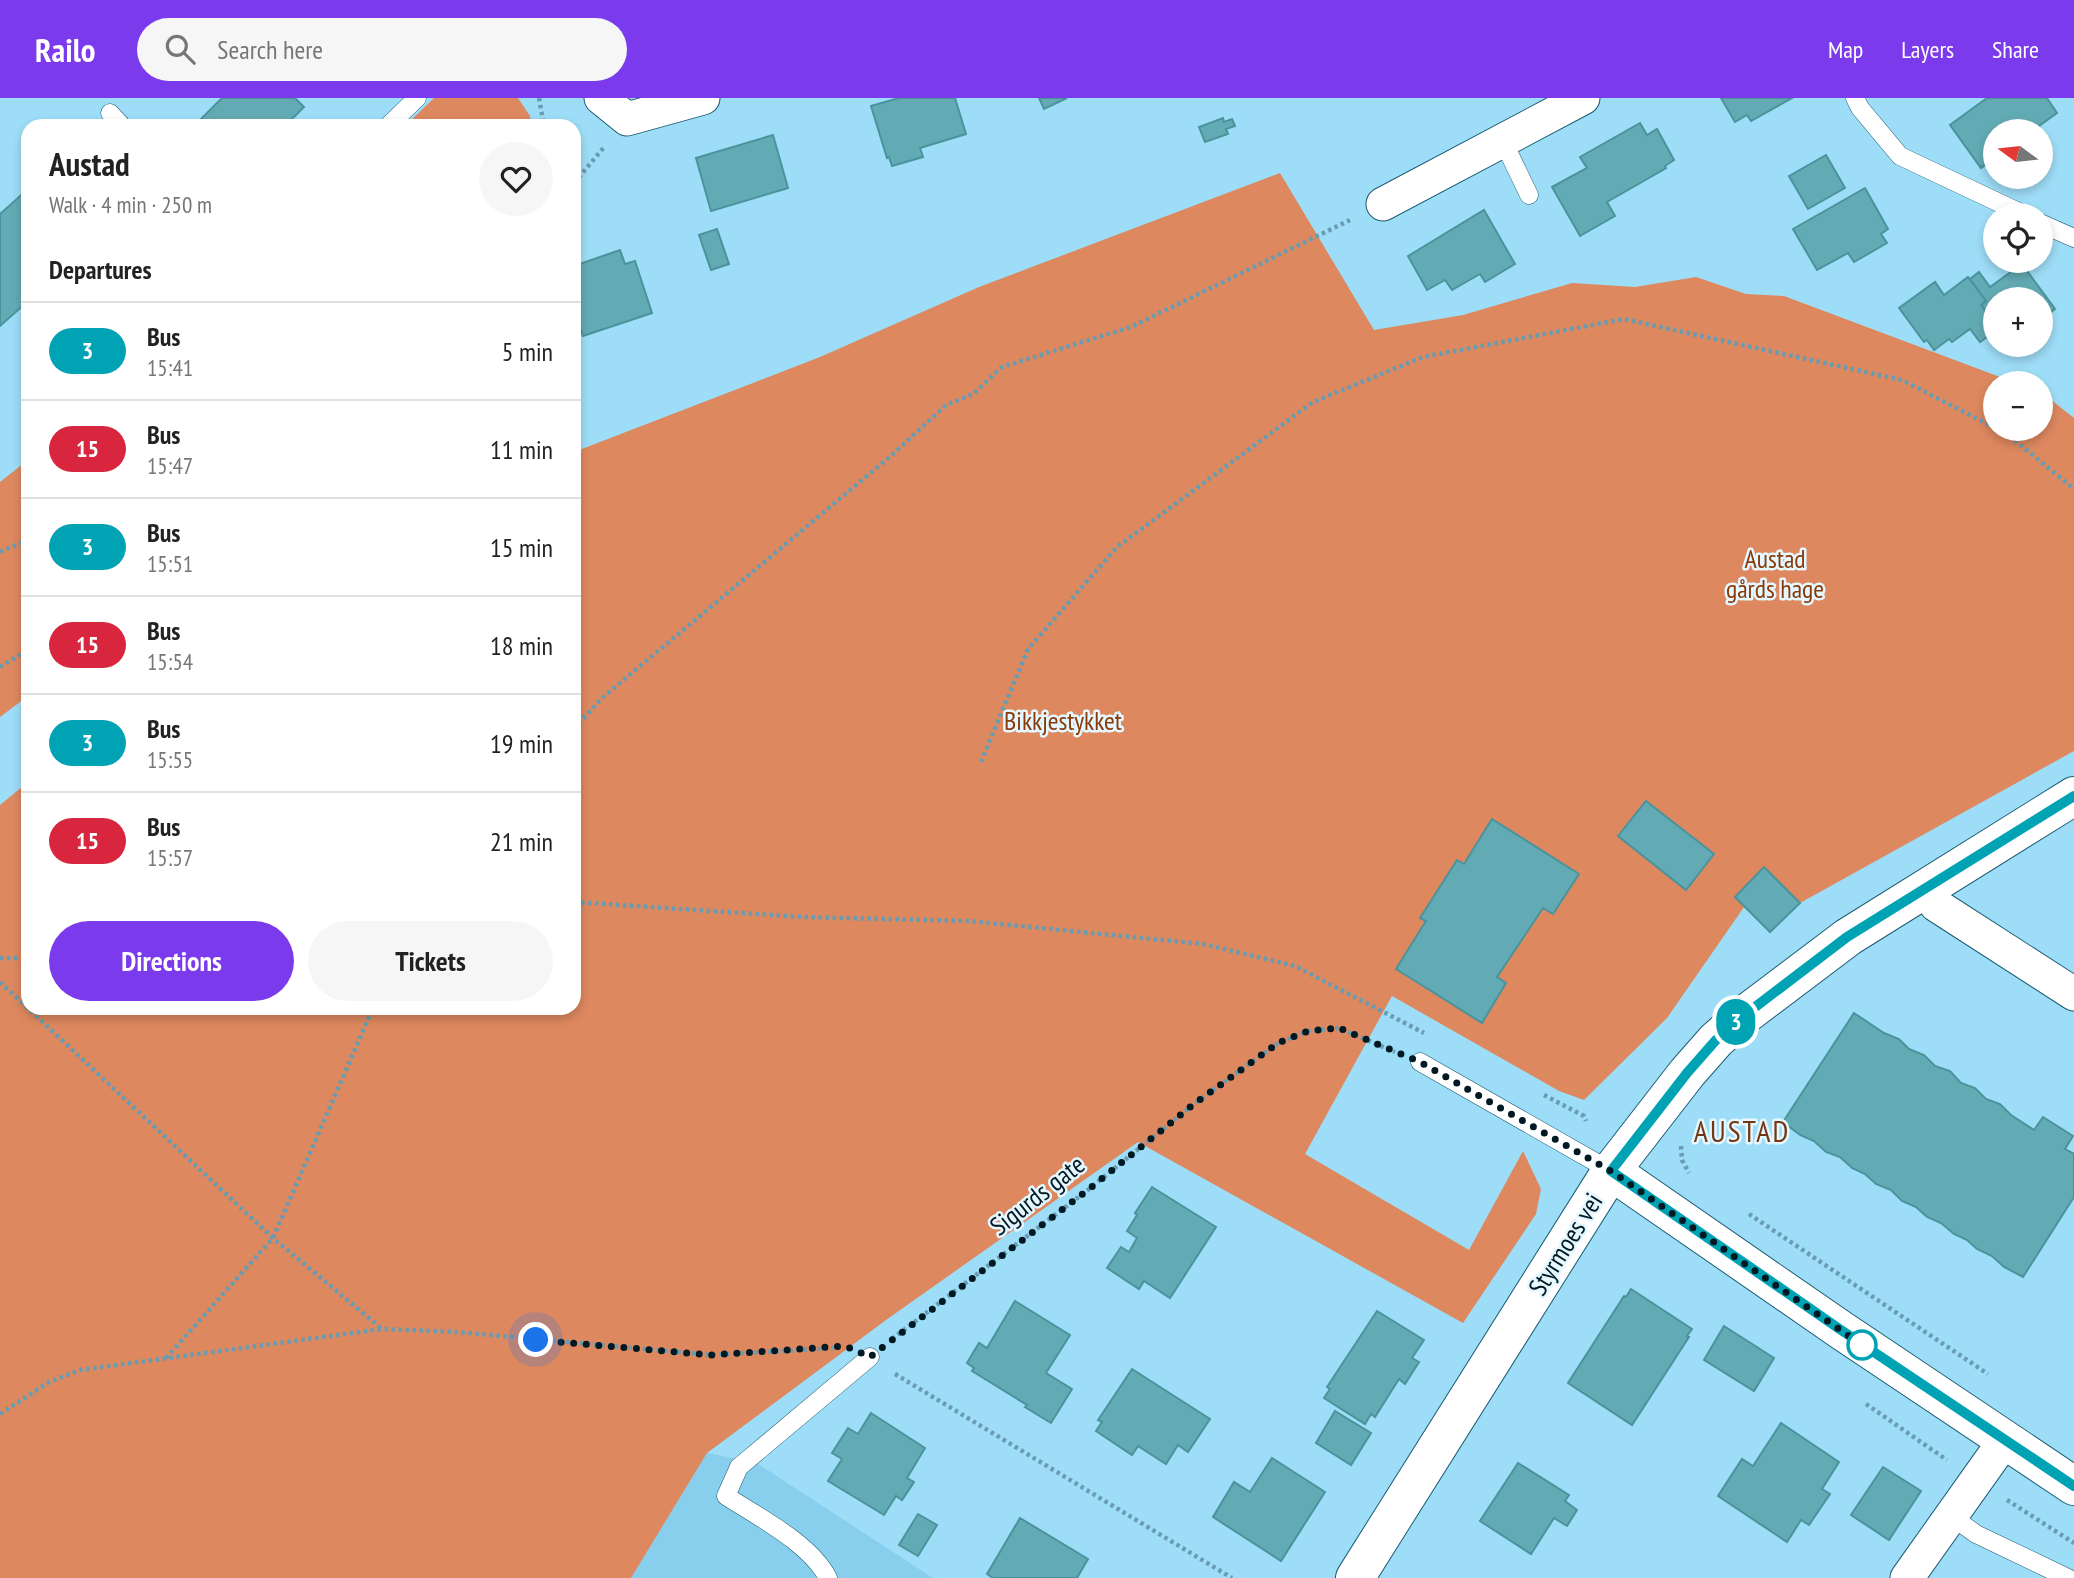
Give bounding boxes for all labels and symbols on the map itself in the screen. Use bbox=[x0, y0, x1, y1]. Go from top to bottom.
north arrow bbox=[1983, 119, 2053, 189]
park label: Austad gårds hage bbox=[1726, 542, 1824, 605]
park label: Bikkjestykket bbox=[1004, 704, 1122, 737]
line badge: 3 bbox=[1713, 999, 1759, 1045]
district label: AUSTAD bbox=[1694, 1111, 1790, 1150]
street label: Sigurds gate bbox=[983, 1148, 1091, 1242]
street label: Styrmoes vei bbox=[1521, 1187, 1609, 1301]
your location bbox=[518, 1322, 553, 1357]
unlabelled marker bbox=[1847, 1330, 1877, 1360]

